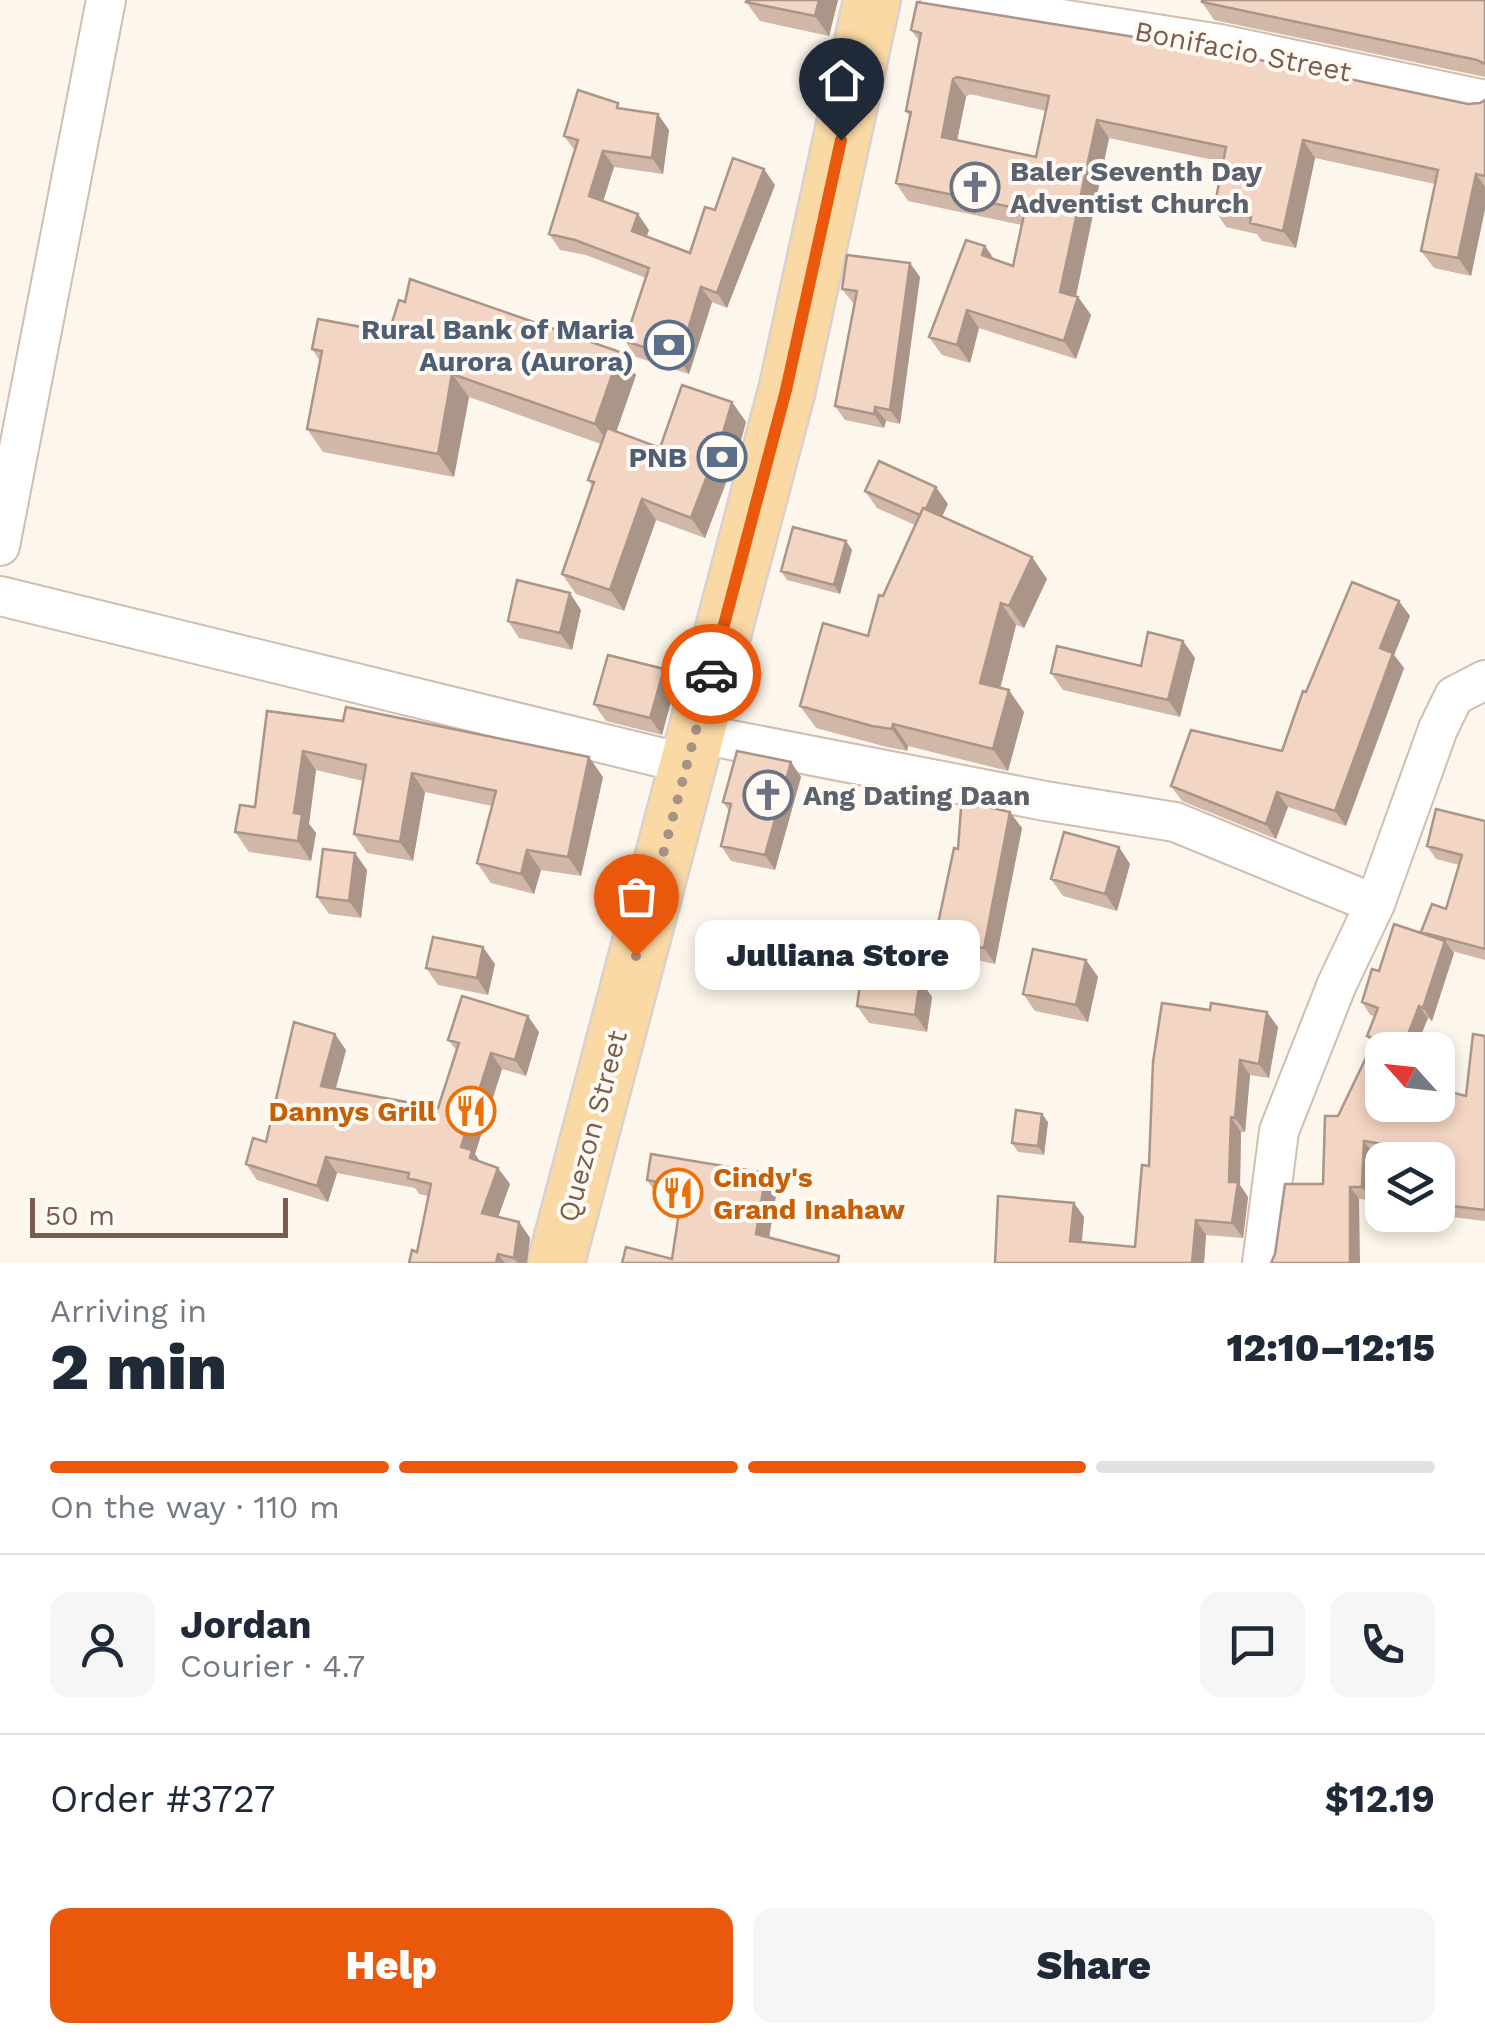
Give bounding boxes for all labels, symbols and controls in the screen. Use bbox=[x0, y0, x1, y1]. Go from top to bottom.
street label: Bonifacio Street bbox=[1132, 14, 1354, 89]
pin bbox=[799, 38, 884, 141]
icon: home bbox=[814, 53, 869, 108]
place label: Baler Seventh Day Adventist Church bbox=[1010, 155, 1262, 220]
church icon: Baler Seventh Day Adventist Church bbox=[949, 161, 1001, 213]
place label: Rural Bank of Maria Aurora (Aurora) bbox=[361, 313, 635, 378]
bank icon: Rural Bank of Maria Aurora (Aurora) bbox=[643, 319, 695, 371]
bank icon: PNB bbox=[696, 431, 748, 483]
place label: PNB bbox=[628, 441, 687, 474]
courier bbox=[661, 624, 761, 724]
icon: car bbox=[684, 647, 739, 702]
church icon: Ang Dating Daan bbox=[742, 769, 794, 821]
place label: Ang Dating Daan bbox=[803, 779, 1030, 812]
pin bbox=[594, 854, 679, 957]
icon: bag bbox=[609, 869, 664, 924]
callout: Julliana Store bbox=[696, 921, 981, 991]
text: Julliana Store bbox=[726, 936, 949, 974]
street label: Quezon Street bbox=[551, 1026, 634, 1226]
north arrow bbox=[1365, 1032, 1455, 1122]
map controls bbox=[1365, 1032, 1455, 1232]
restaurant icon: Dannys Grill bbox=[445, 1085, 497, 1137]
place label: Dannys Grill bbox=[269, 1095, 437, 1128]
button: layers bbox=[1365, 1142, 1455, 1232]
place label: Cindy's Grand Inahaw bbox=[713, 1161, 906, 1226]
restaurant icon: Cindy's Grand Inahaw bbox=[652, 1167, 704, 1219]
scale bar bbox=[30, 1193, 288, 1238]
text: 50 m bbox=[45, 1199, 115, 1232]
text: Arriving in bbox=[50, 1292, 207, 1330]
text: 12:10–12:15 bbox=[1226, 1326, 1435, 1370]
text: 2 min bbox=[50, 1329, 227, 1405]
text: On the way · 110 m bbox=[50, 1488, 340, 1526]
button: person bbox=[50, 1592, 155, 1697]
button: chat bbox=[1200, 1592, 1305, 1697]
button: phone bbox=[1330, 1592, 1435, 1697]
text: Jordan bbox=[180, 1603, 312, 1647]
text: Courier · 4.7 bbox=[180, 1647, 365, 1685]
text: Order #3727 bbox=[50, 1777, 275, 1821]
text: $12.19 bbox=[1325, 1777, 1435, 1821]
button: Help bbox=[50, 1908, 733, 2023]
button: Share bbox=[753, 1908, 1435, 2023]

